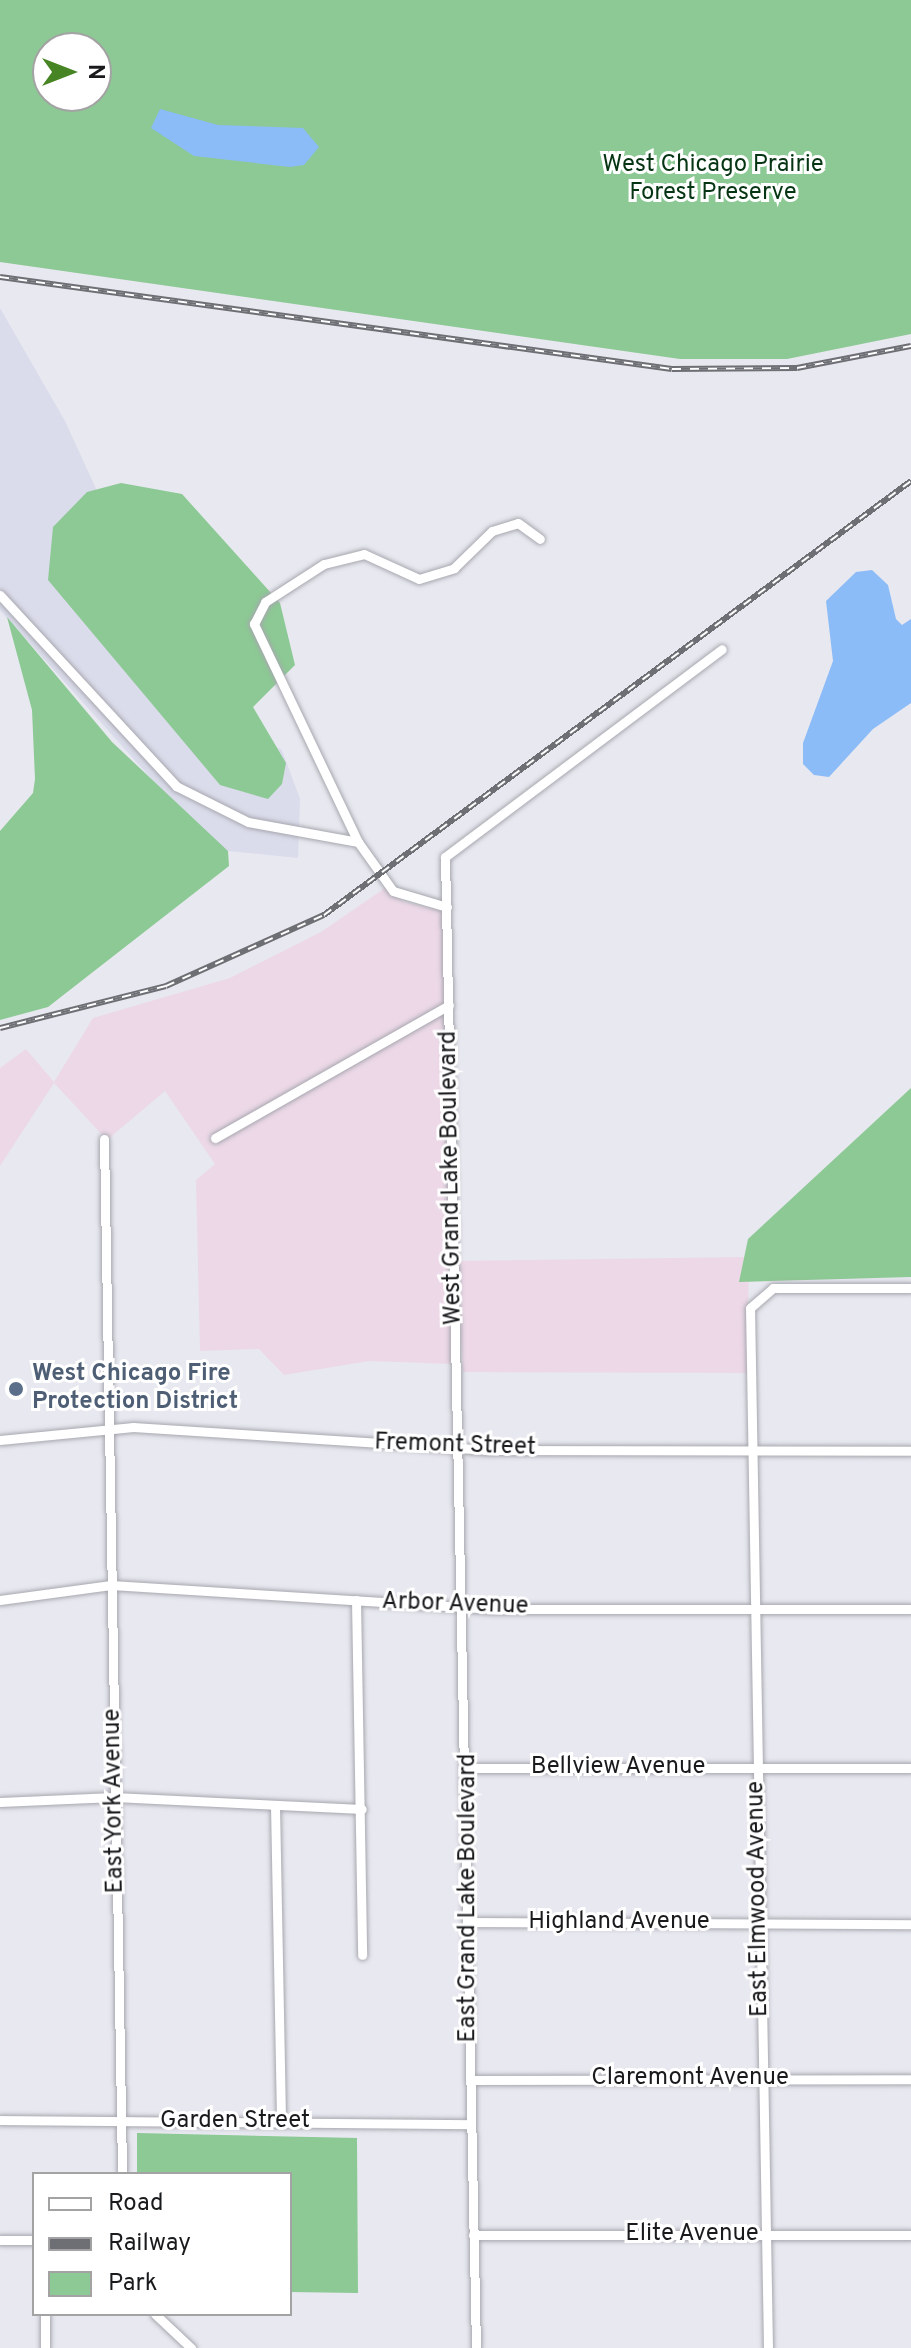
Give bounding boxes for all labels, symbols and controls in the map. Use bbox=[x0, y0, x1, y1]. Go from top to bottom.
north arrow bbox=[32, 32, 112, 112]
text: N bbox=[81, 64, 108, 80]
park label: West Chicago Prairie Forest Preserve bbox=[602, 152, 824, 208]
street label: West Grand Lake Boulevard bbox=[435, 1030, 469, 1326]
place label: West Chicago Fire Protection District bbox=[32, 1361, 238, 1417]
marker: West Chicago Fire Protection District bbox=[7, 1380, 25, 1398]
street label: Fremont Street bbox=[374, 1429, 536, 1463]
street label: Arbor Avenue bbox=[381, 1588, 529, 1622]
street label: East York Avenue bbox=[99, 1707, 131, 1895]
street label: East Grand Lake Boulevard bbox=[455, 1753, 483, 2043]
street label: Bellview Avenue bbox=[530, 1754, 706, 1782]
street label: East Elmwood Avenue bbox=[743, 1780, 775, 2018]
street label: Highland Avenue bbox=[528, 1909, 710, 1937]
street label: Claremont Avenue bbox=[591, 2065, 789, 2093]
street label: Garden Street bbox=[160, 2108, 310, 2136]
legend bbox=[32, 2172, 292, 2316]
text: Road bbox=[108, 2189, 164, 2219]
street label: Elite Avenue bbox=[625, 2221, 759, 2249]
text: Railway bbox=[108, 2229, 191, 2259]
text: Park bbox=[108, 2269, 158, 2299]

